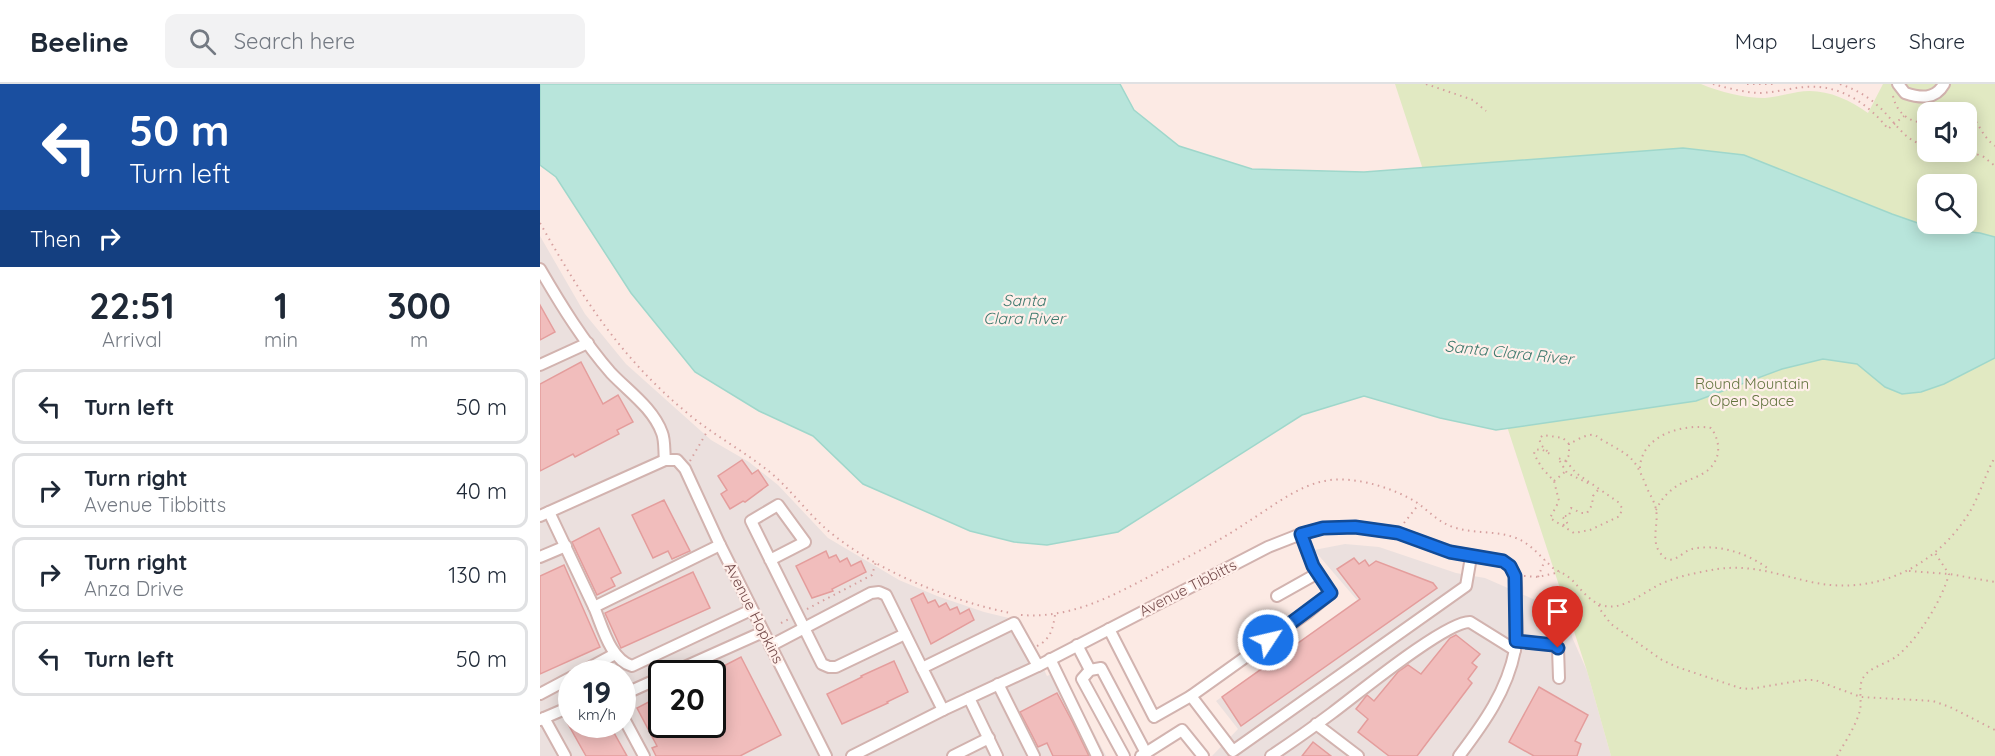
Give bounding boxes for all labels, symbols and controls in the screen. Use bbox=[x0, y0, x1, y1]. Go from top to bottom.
search box bbox=[165, 14, 585, 68]
text: Beeline bbox=[30, 24, 129, 59]
icon: search bbox=[186, 25, 219, 58]
text: Search here bbox=[234, 27, 355, 55]
text: Map bbox=[1735, 28, 1778, 54]
text: Layers bbox=[1811, 28, 1876, 54]
text: Share bbox=[1909, 28, 1965, 54]
map controls bbox=[1917, 102, 1977, 234]
button: sound bbox=[1917, 102, 1977, 162]
text: 50 m bbox=[129, 104, 229, 157]
icon: left bbox=[30, 108, 108, 186]
text: Turn left bbox=[129, 156, 231, 190]
button: search bbox=[1917, 174, 1977, 234]
icon: right bbox=[93, 222, 126, 255]
text: Then bbox=[30, 225, 81, 253]
text: 22:51 bbox=[89, 283, 175, 328]
text: 1 bbox=[274, 283, 288, 328]
text: 300 bbox=[387, 283, 451, 328]
water label: Santa Clara River bbox=[983, 290, 1067, 328]
text: Arrival bbox=[102, 327, 162, 352]
text: min bbox=[264, 327, 298, 352]
text: m bbox=[410, 327, 428, 352]
water label: Santa Clara River bbox=[1444, 335, 1576, 369]
park label: Round Mountain Open Space bbox=[1695, 374, 1809, 410]
icon: left bbox=[33, 390, 66, 423]
text: Turn left bbox=[84, 393, 174, 421]
text: 50 m bbox=[456, 393, 507, 421]
text: Turn right bbox=[84, 464, 188, 492]
icon: right bbox=[33, 474, 66, 507]
text: 40 m bbox=[456, 477, 507, 505]
text: Avenue Tibbitts bbox=[84, 492, 226, 517]
text: Turn right bbox=[84, 548, 188, 576]
street label: Avenue Tibbitts bbox=[1136, 555, 1240, 620]
icon: right bbox=[33, 558, 66, 591]
street label: Avenue Hopkins bbox=[721, 559, 788, 667]
text: 130 m bbox=[448, 561, 507, 589]
text: Anza Drive bbox=[84, 576, 184, 601]
pin bbox=[1532, 586, 1583, 648]
icon: arrive bbox=[1541, 595, 1574, 628]
position arrow bbox=[1236, 608, 1300, 672]
icon: left bbox=[33, 642, 66, 675]
text: Turn left bbox=[84, 645, 174, 673]
text: 50 m bbox=[456, 645, 507, 673]
speed limit sign: 20 bbox=[648, 660, 726, 738]
text: 19 bbox=[583, 673, 611, 711]
text: km/h bbox=[578, 705, 616, 724]

